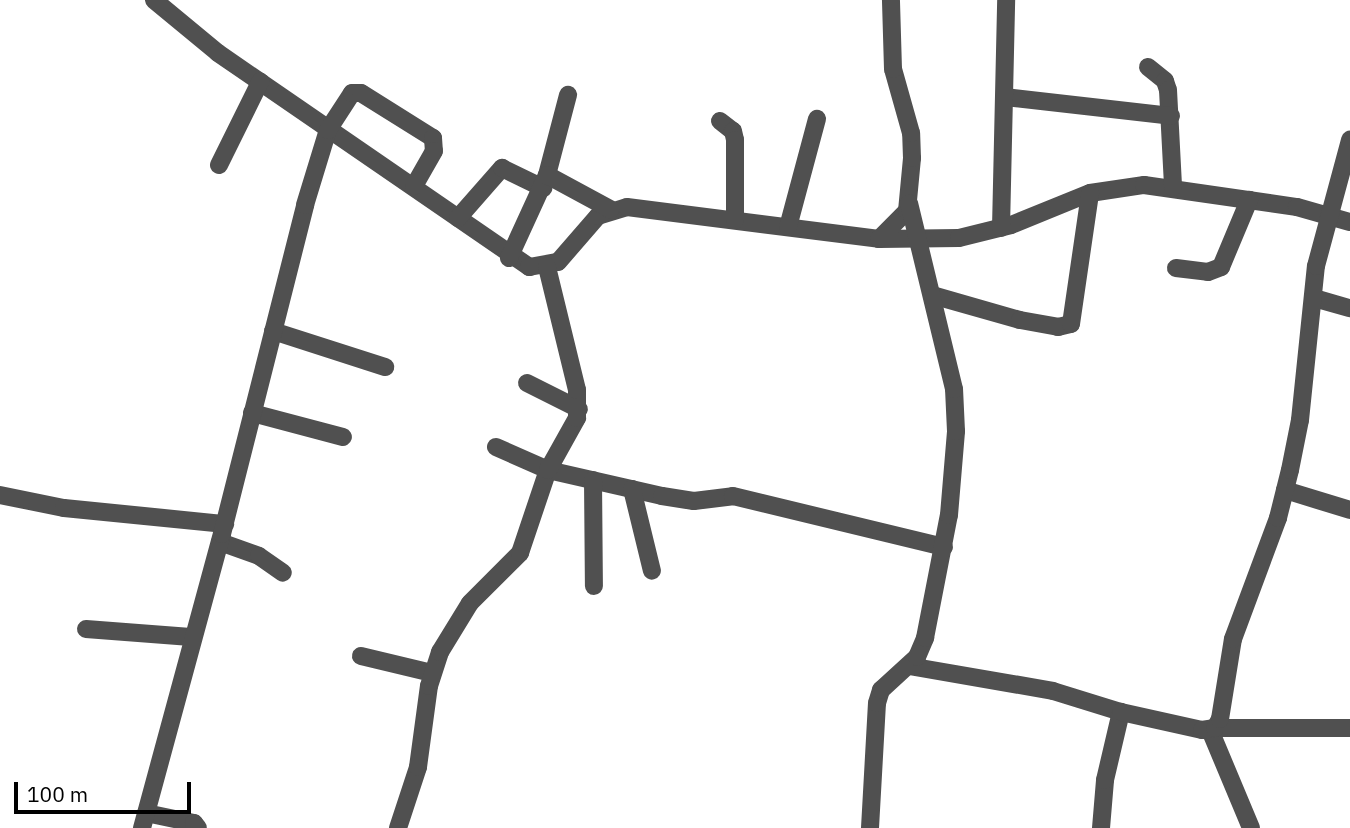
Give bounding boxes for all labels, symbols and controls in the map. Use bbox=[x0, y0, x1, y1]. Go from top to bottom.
scale bar bbox=[18, 768, 194, 812]
text: 100 m bbox=[27, 780, 88, 808]

